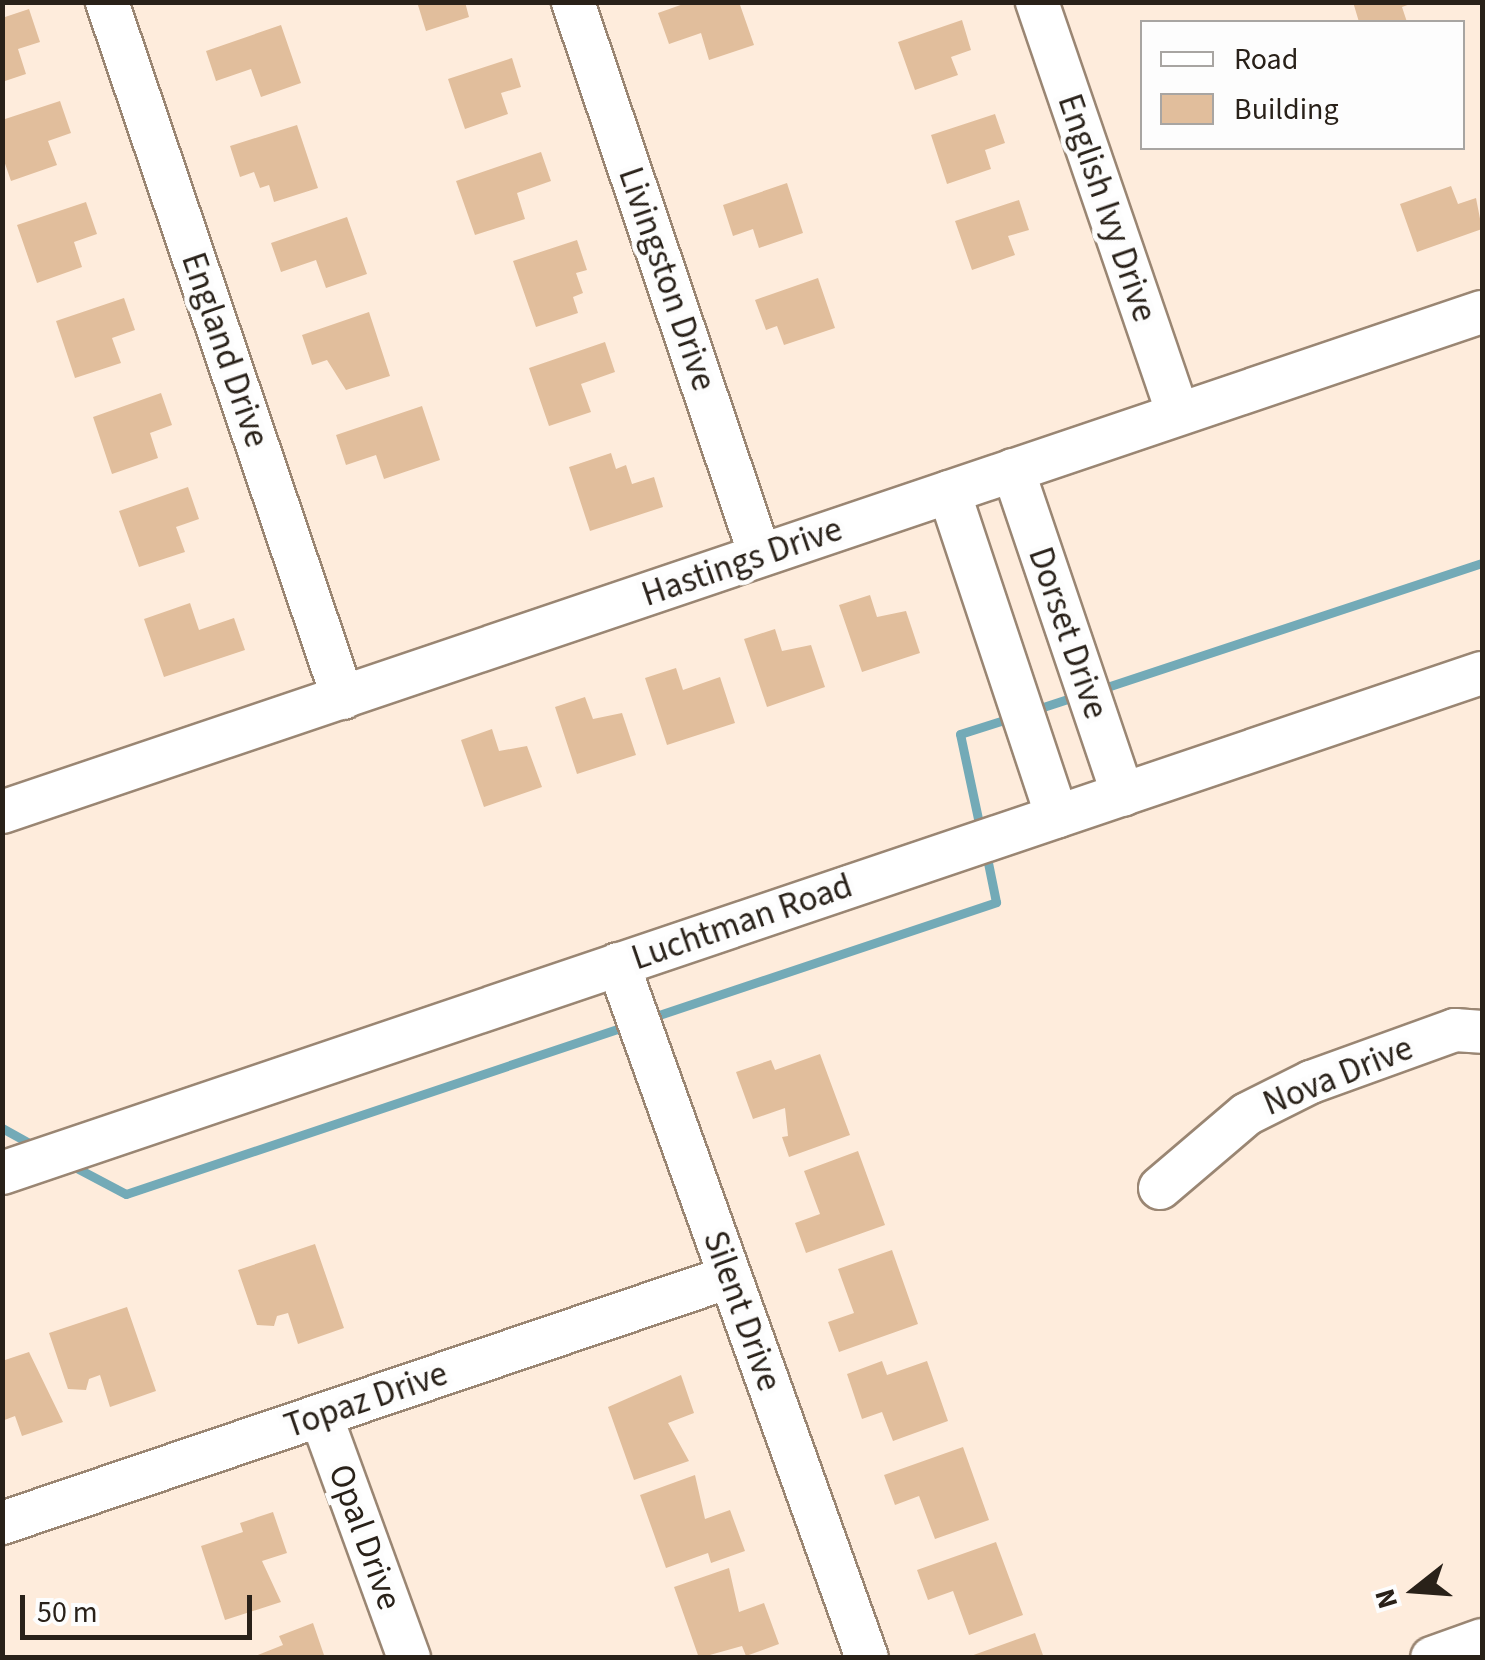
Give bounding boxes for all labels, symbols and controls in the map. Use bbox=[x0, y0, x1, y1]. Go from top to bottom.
legend bbox=[1140, 20, 1465, 150]
text: Road bbox=[1234, 38, 1298, 81]
text: Building bbox=[1234, 88, 1339, 131]
street label: English Ivy Drive bbox=[1048, 89, 1166, 327]
street label: Livingston Drive bbox=[609, 162, 725, 396]
street label: England Drive bbox=[172, 247, 278, 453]
street label: Hastings Drive bbox=[636, 508, 848, 616]
street label: Dorset Drive bbox=[1019, 542, 1117, 724]
street label: Luchtman Road bbox=[626, 865, 858, 979]
street label: Nova Drive bbox=[1257, 1027, 1419, 1125]
street label: Silent Drive bbox=[694, 1225, 790, 1397]
street label: Topaz Drive bbox=[279, 1353, 453, 1447]
street label: Opal Drive bbox=[319, 1459, 411, 1615]
north arrow bbox=[1365, 1540, 1465, 1640]
scale bar bbox=[25, 1575, 258, 1637]
text: N bbox=[1364, 1584, 1408, 1614]
text: 50 m bbox=[37, 1591, 98, 1634]

